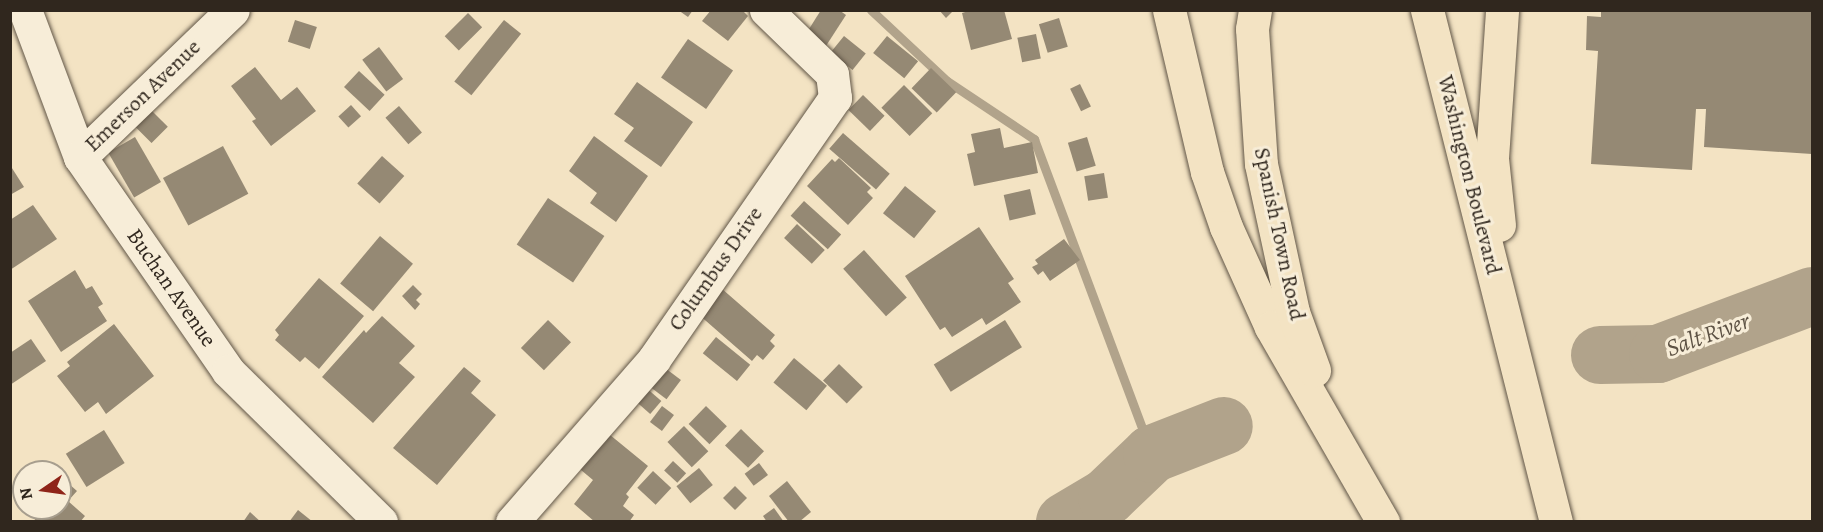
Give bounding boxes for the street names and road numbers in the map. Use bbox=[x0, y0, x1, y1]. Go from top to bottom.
street label: Emerson Avenue bbox=[80, 34, 206, 158]
street label: Washington Boulevard bbox=[1431, 73, 1507, 277]
street label: Spanish Town Road bbox=[1248, 145, 1310, 323]
street label: Columbus Drive bbox=[663, 202, 769, 336]
street label: Buchan Avenue bbox=[121, 224, 221, 352]

